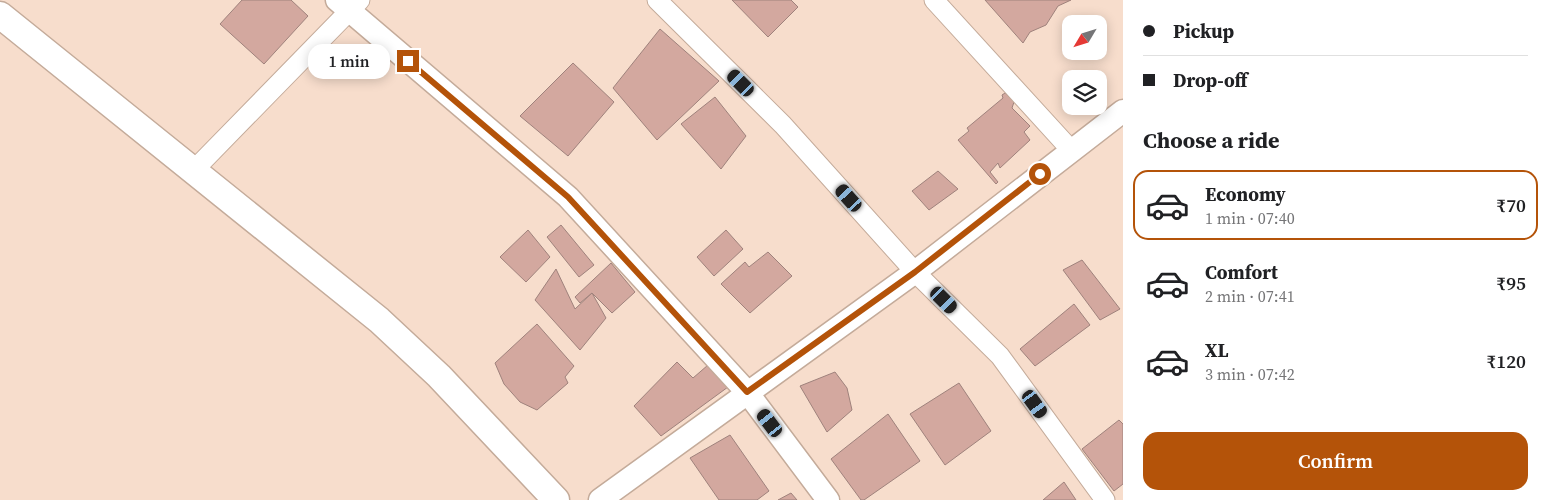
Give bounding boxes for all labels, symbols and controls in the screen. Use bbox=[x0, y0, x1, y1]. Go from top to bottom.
north arrow bbox=[1062, 15, 1108, 60]
map controls bbox=[1062, 15, 1107, 115]
text: Pickup bbox=[1173, 18, 1234, 44]
callout: 1 min bbox=[308, 44, 390, 78]
text: 1 min bbox=[328, 50, 370, 72]
route end bbox=[397, 50, 419, 72]
car bbox=[725, 67, 756, 99]
text: Drop-off bbox=[1173, 67, 1247, 93]
button: layers bbox=[1062, 70, 1107, 115]
text: Choose a ride bbox=[1143, 125, 1280, 155]
route start bbox=[1029, 163, 1051, 185]
text: Economy bbox=[1205, 181, 1286, 207]
car bbox=[833, 182, 864, 214]
icon: car bbox=[1145, 183, 1190, 228]
text: ₹70 bbox=[1496, 192, 1526, 218]
text: 1 min · 07:40 bbox=[1205, 207, 1295, 229]
text: Comfort bbox=[1205, 259, 1278, 285]
icon: car bbox=[1145, 261, 1190, 306]
text: ₹95 bbox=[1496, 270, 1526, 296]
car bbox=[928, 284, 959, 316]
text: 2 min · 07:41 bbox=[1205, 285, 1295, 307]
text: XL bbox=[1205, 337, 1228, 363]
icon: car bbox=[1145, 339, 1190, 384]
text: ₹120 bbox=[1486, 348, 1526, 374]
text: 3 min · 07:42 bbox=[1205, 363, 1295, 385]
car bbox=[1020, 387, 1049, 421]
car bbox=[754, 407, 785, 439]
button: Confirm bbox=[1143, 432, 1528, 490]

